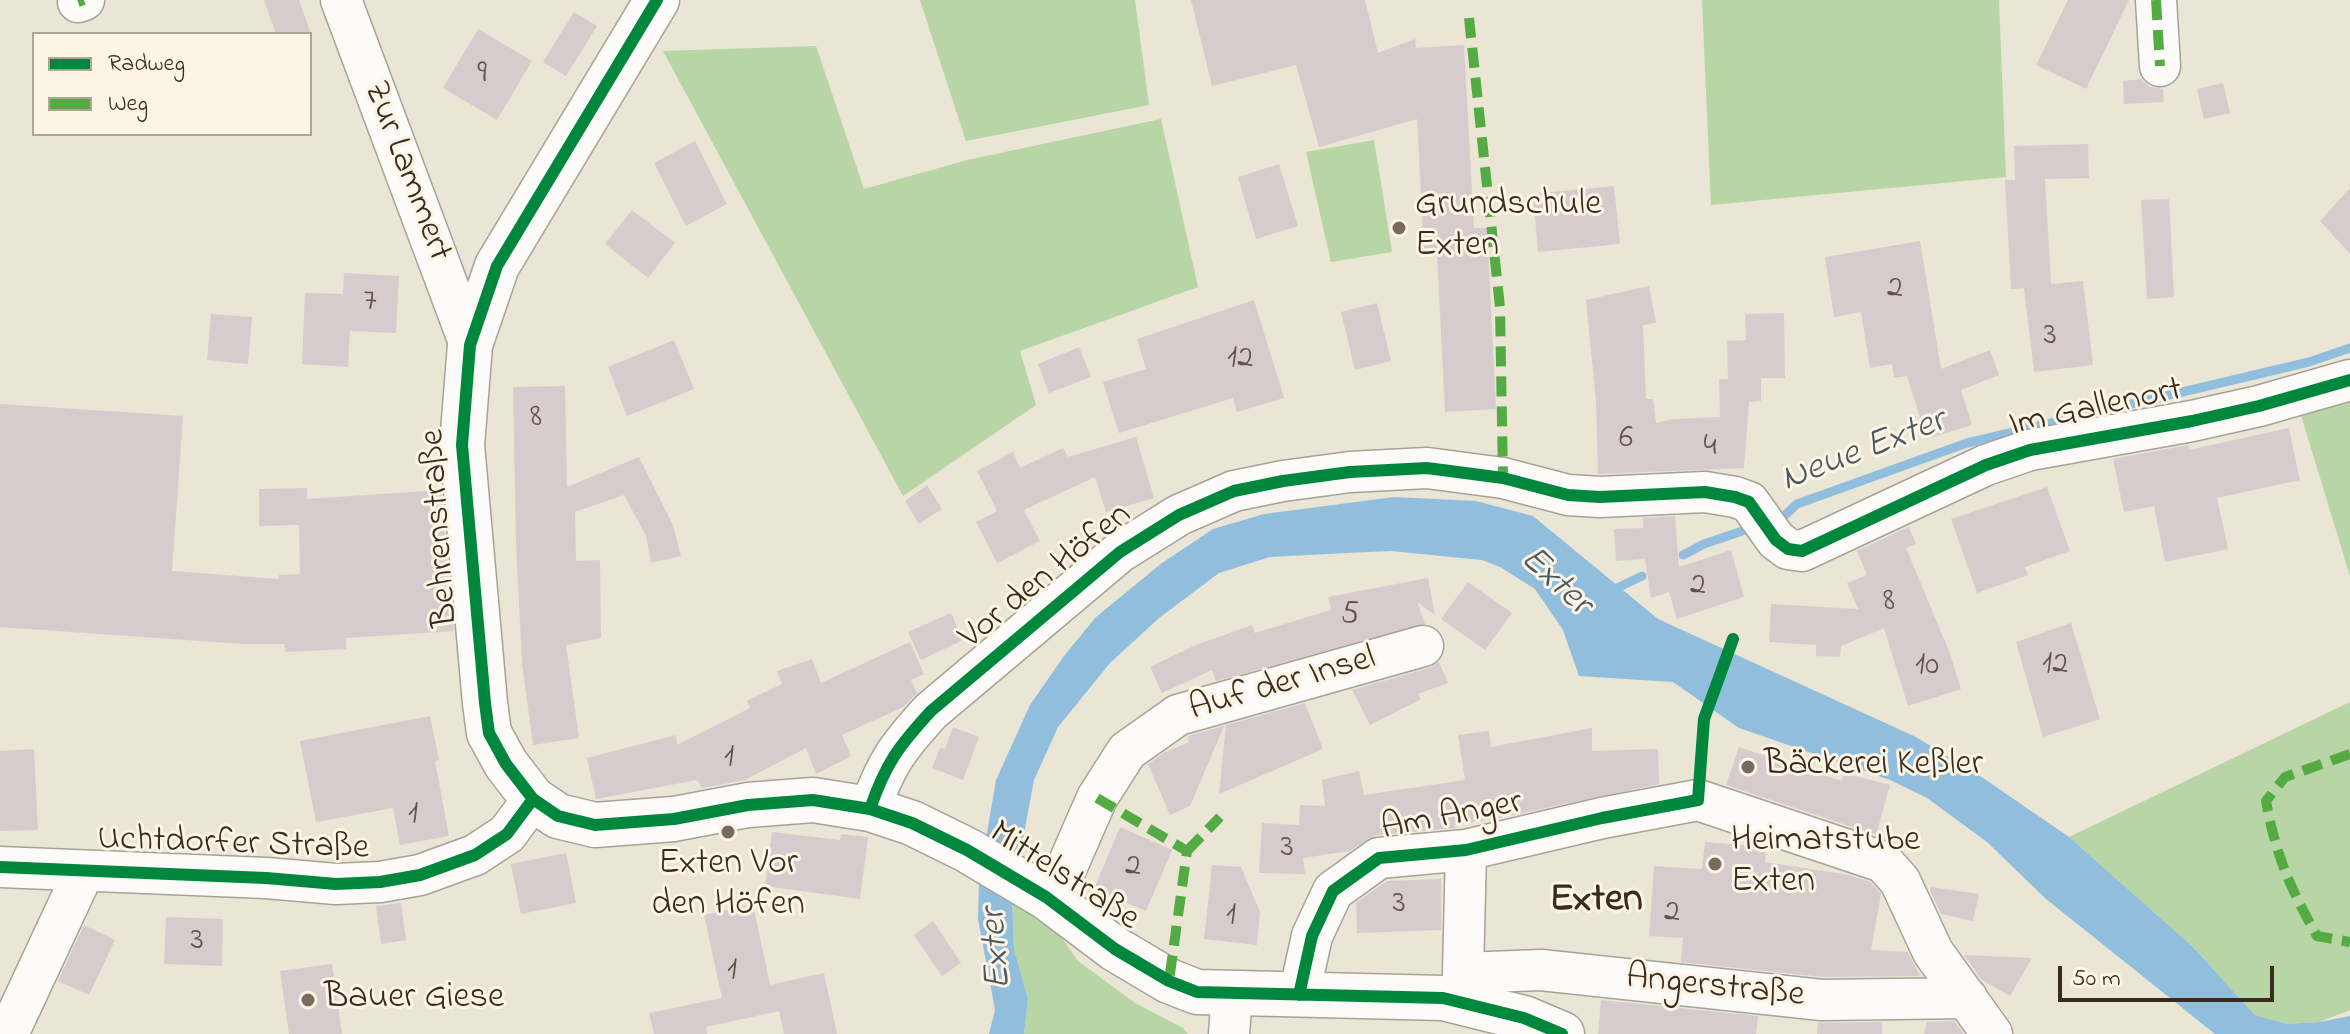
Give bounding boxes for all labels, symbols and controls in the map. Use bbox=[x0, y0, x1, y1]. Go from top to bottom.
legend bbox=[32, 32, 312, 136]
text: Radweg bbox=[108, 47, 185, 82]
house number: 9 bbox=[477, 57, 487, 95]
street label: Zur Lammert bbox=[351, 76, 459, 268]
text: Weg bbox=[108, 87, 148, 122]
place label: Grundschule Exten bbox=[1415, 185, 1601, 270]
marker: Grundschule Exten bbox=[1390, 219, 1408, 237]
house number: 2 bbox=[1887, 272, 1903, 310]
house number: 7 bbox=[363, 285, 377, 323]
house number: 3 bbox=[2043, 319, 2057, 357]
house number: 12 bbox=[1227, 342, 1253, 380]
street label: Im Gallenort bbox=[2006, 371, 2186, 449]
house number: 8 bbox=[530, 401, 542, 439]
water label: Neue Exter bbox=[1775, 401, 1953, 505]
house number: 6 bbox=[1619, 422, 1633, 460]
street label: Behrenstraße bbox=[414, 428, 470, 628]
house number: 4 bbox=[1703, 430, 1717, 468]
street label: Vor den Höfen bbox=[952, 495, 1142, 661]
water label: Exter bbox=[1509, 538, 1599, 628]
house number: 2 bbox=[1690, 569, 1706, 607]
house number: 8 bbox=[1883, 585, 1895, 623]
house number: 5 bbox=[1341, 598, 1359, 636]
street label: Auf der Insel bbox=[1185, 639, 1381, 733]
house number: 12 bbox=[2042, 648, 2068, 686]
house number: 10 bbox=[1915, 649, 1939, 687]
house number: 1 bbox=[724, 741, 734, 779]
place label: Bäckerei Keßler bbox=[1764, 745, 1983, 789]
marker: Bäckerei Keßler bbox=[1739, 758, 1757, 776]
street label: Am Anger bbox=[1378, 783, 1526, 853]
house number: 1 bbox=[408, 798, 418, 836]
street label: Mittelstraße bbox=[980, 813, 1146, 943]
street label: Uchtdorfer Straße bbox=[96, 820, 370, 872]
place label: Heimatstube Exten bbox=[1731, 821, 1920, 906]
marker: Exten Vor den Höfen bbox=[719, 823, 737, 841]
house number: 3 bbox=[1280, 831, 1294, 869]
place label: Exten Vor den Höfen bbox=[651, 844, 805, 929]
house number: 2 bbox=[1125, 850, 1141, 888]
marker: Heimatstube Exten bbox=[1706, 855, 1724, 873]
district label: Exten bbox=[1549, 878, 1643, 926]
house number: 3 bbox=[1392, 887, 1406, 925]
house number: 2 bbox=[1664, 896, 1680, 934]
house number: 1 bbox=[1226, 899, 1236, 937]
water label: Exter bbox=[973, 907, 1025, 991]
house number: 3 bbox=[190, 924, 204, 962]
scale bar bbox=[2062, 950, 2278, 1000]
house number: 1 bbox=[727, 954, 737, 992]
street label: Angerstraße bbox=[1624, 958, 1806, 1020]
text: 50 m bbox=[2072, 962, 2121, 997]
place label: Bauer Giese bbox=[324, 978, 504, 1022]
marker: Bauer Giese bbox=[299, 991, 317, 1009]

